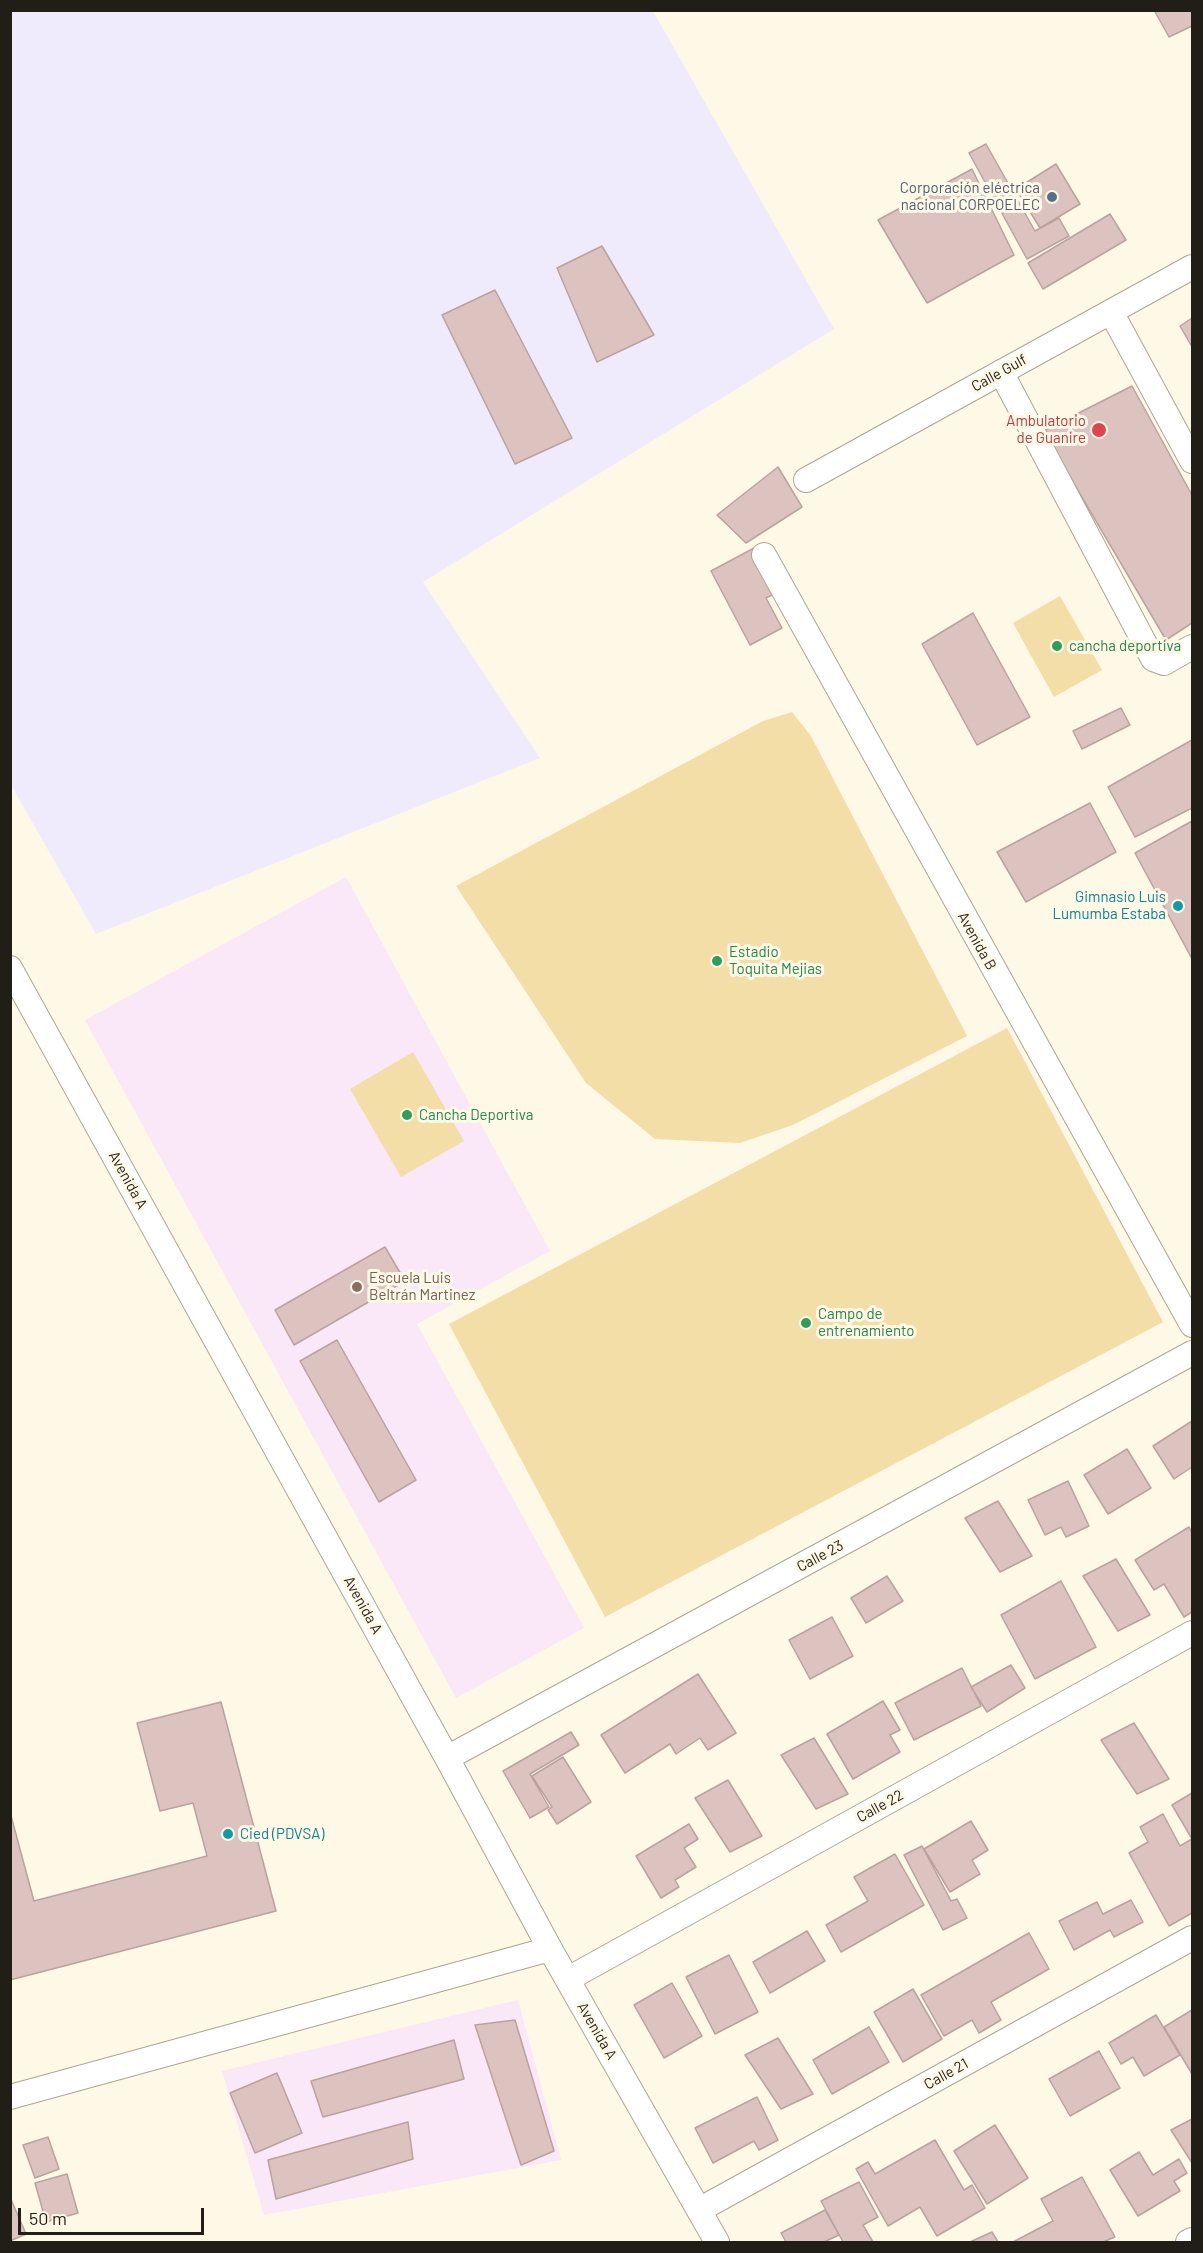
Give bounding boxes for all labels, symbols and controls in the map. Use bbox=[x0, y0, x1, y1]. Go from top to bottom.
place label: Corporación eléctrica nacional CORPOELEC bbox=[900, 179, 1040, 214]
marker: Corporación eléctrica nacional CORPOELEC bbox=[1045, 190, 1059, 204]
street label: Calle Gulf bbox=[968, 350, 1030, 396]
place label: Ambulatorio de Guanire bbox=[1006, 412, 1086, 447]
marker: Ambulatorio de Guanire bbox=[1090, 421, 1108, 439]
place label: cancha deportiva bbox=[1069, 637, 1181, 655]
marker: cancha deportiva bbox=[1050, 639, 1064, 653]
place label: Gimnasio Luis Lumumba Estaba bbox=[1052, 888, 1166, 923]
marker: Gimnasio Luis Lumumba Estaba bbox=[1171, 899, 1185, 913]
street label: Avenida B bbox=[954, 909, 1000, 973]
place label: Estadio Toquita Mejias bbox=[729, 943, 822, 978]
marker: Estadio Toquita Mejias bbox=[710, 954, 724, 968]
place label: Cancha Deportiva bbox=[419, 1106, 533, 1124]
marker: Cancha Deportiva bbox=[400, 1108, 414, 1122]
street label: Avenida A bbox=[105, 1148, 151, 1212]
place label: Escuela Luis Beltrán Martinez bbox=[369, 1269, 475, 1304]
marker: Escuela Luis Beltrán Martinez bbox=[350, 1280, 364, 1294]
place label: Campo de entrenamiento bbox=[818, 1305, 914, 1340]
marker: Campo de entrenamiento bbox=[799, 1316, 813, 1330]
street label: Calle 23 bbox=[794, 1536, 846, 1576]
street label: Avenida A bbox=[340, 1573, 386, 1637]
street label: Calle 22 bbox=[853, 1786, 907, 1826]
place label: Cied (PDVSA) bbox=[240, 1825, 324, 1843]
marker: Cied (PDVSA) bbox=[221, 1827, 235, 1841]
street label: Avenida A bbox=[573, 1999, 621, 2063]
street label: Calle 21 bbox=[921, 2055, 971, 2093]
scale bar bbox=[21, 2196, 207, 2234]
text: 50 m bbox=[29, 2207, 67, 2229]

